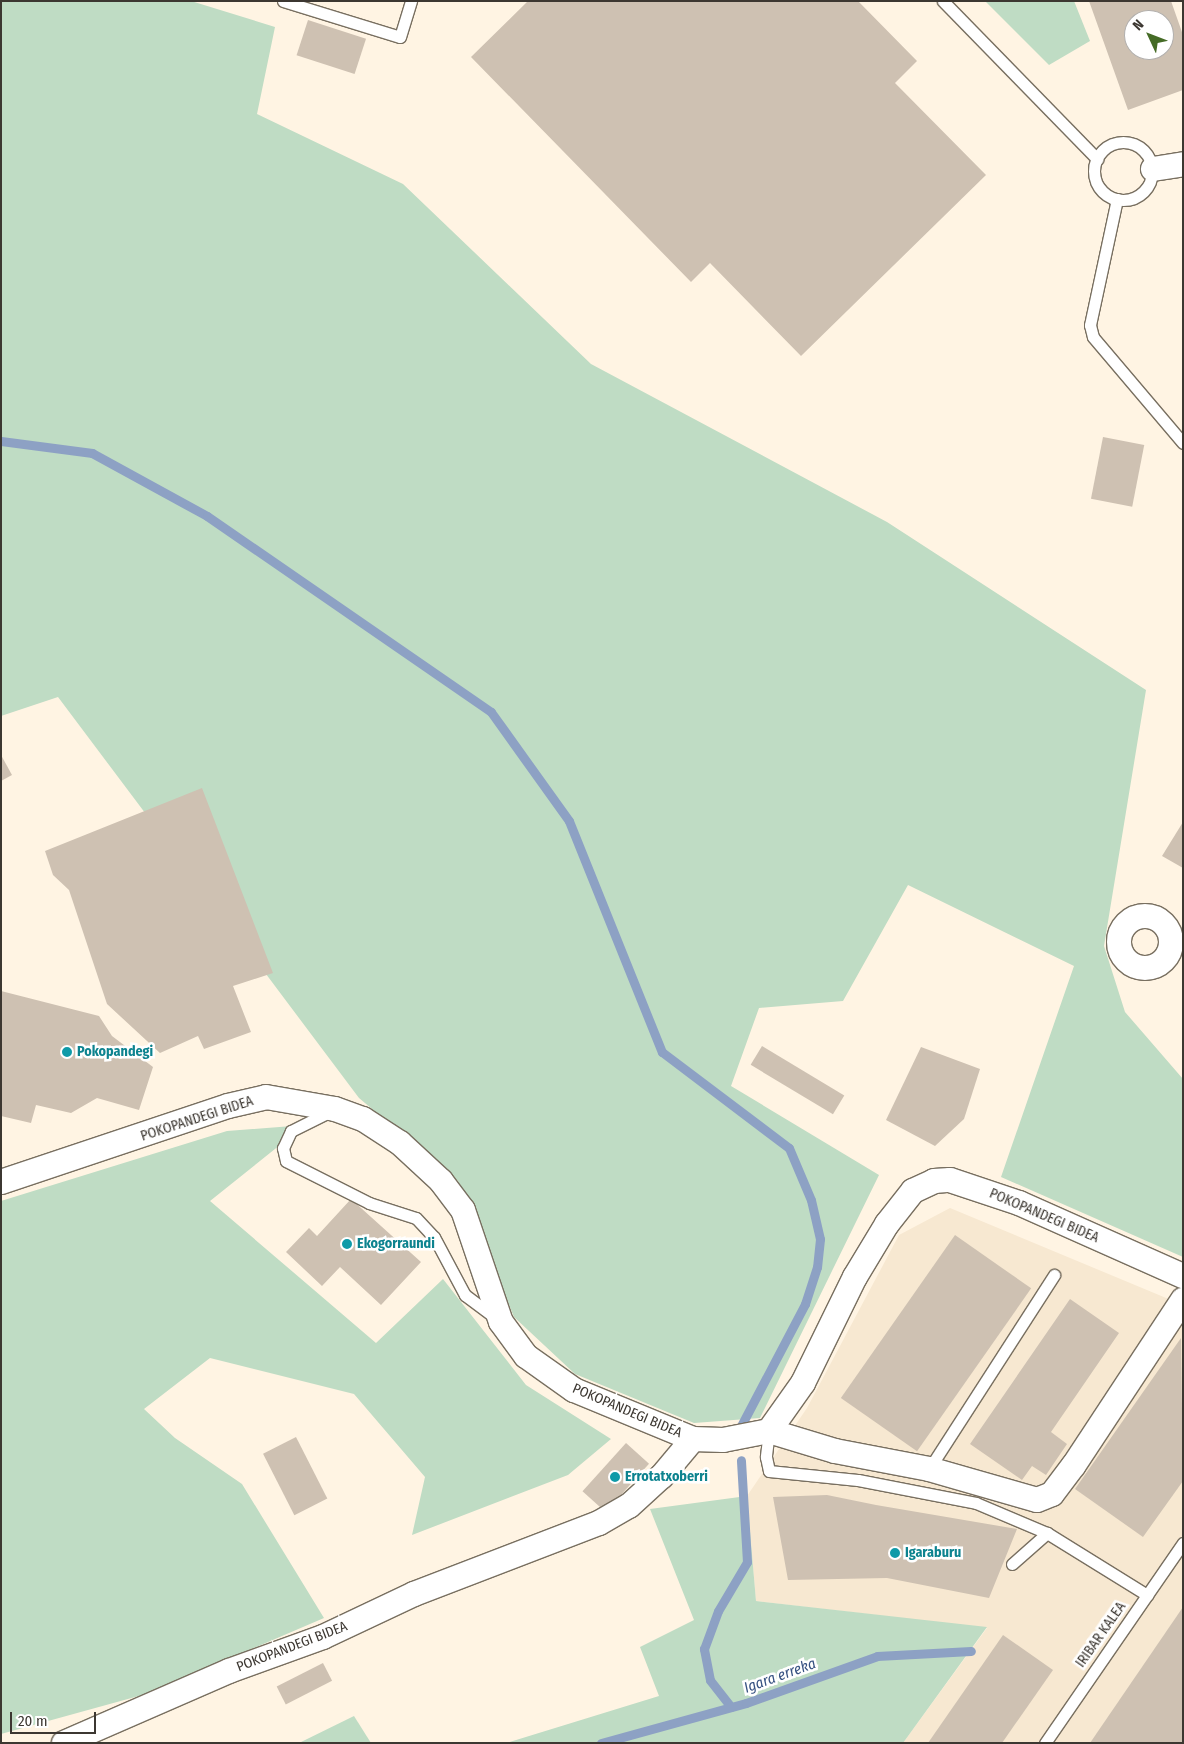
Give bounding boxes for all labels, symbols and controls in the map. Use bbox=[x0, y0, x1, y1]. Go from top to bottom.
north arrow bbox=[1124, 10, 1174, 60]
text: N bbox=[1129, 16, 1147, 34]
place label: Pokopandegi bbox=[77, 1044, 153, 1060]
marker: Pokopandegi bbox=[61, 1046, 73, 1058]
street label: POKOPANDEGI BIDEA bbox=[139, 1093, 255, 1145]
street label: POKOPANDEGI BIDEA bbox=[987, 1185, 1101, 1247]
place label: Ekogorraundi bbox=[357, 1236, 435, 1252]
marker: Ekogorraundi bbox=[341, 1238, 353, 1250]
street label: POKOPANDEGI BIDEA bbox=[570, 1380, 684, 1442]
place label: Errotatxoberri bbox=[625, 1469, 708, 1485]
marker: Errotatxoberri bbox=[609, 1471, 621, 1483]
place label: Igaraburu bbox=[905, 1545, 961, 1561]
marker: Igaraburu bbox=[889, 1547, 901, 1559]
street label: IRIBAR KALEA bbox=[1072, 1599, 1130, 1671]
street label: POKOPANDEGI BIDEA bbox=[234, 1618, 350, 1676]
water label: Igara erreka bbox=[742, 1655, 818, 1697]
scale bar bbox=[12, 1702, 99, 1734]
text: 20 m bbox=[18, 1712, 48, 1730]

